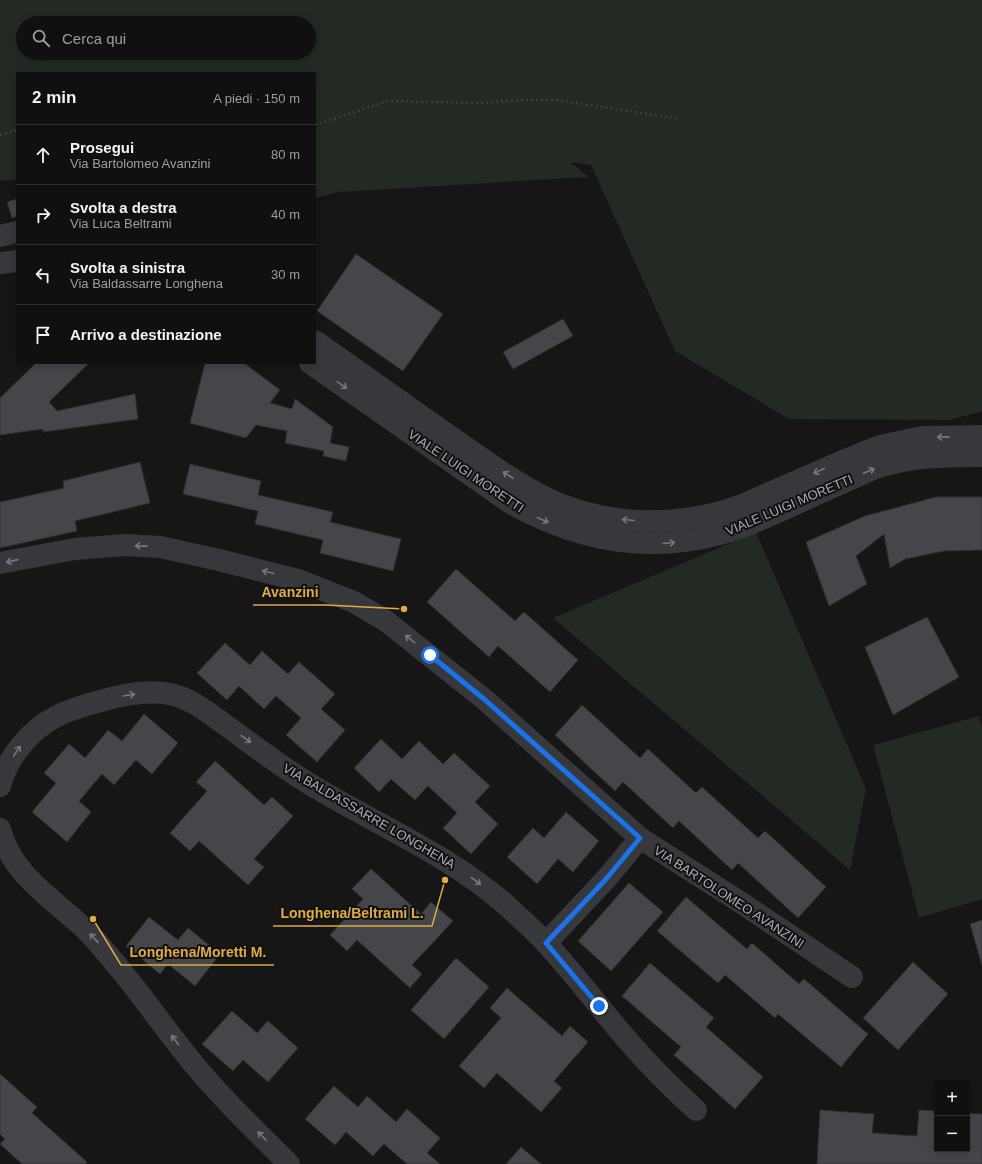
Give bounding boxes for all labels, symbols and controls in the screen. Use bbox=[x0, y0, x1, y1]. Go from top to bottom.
search box bbox=[16, 16, 316, 60]
icon: search bbox=[30, 27, 52, 49]
text: Cerca qui bbox=[62, 30, 126, 47]
text: 2 min bbox=[32, 88, 76, 107]
text: A piedi · 150 m bbox=[213, 91, 300, 106]
text: Prosegui bbox=[70, 139, 134, 156]
icon: ahead bbox=[32, 144, 54, 166]
text: 80 m bbox=[271, 147, 300, 162]
text: Via Bartolomeo Avanzini bbox=[70, 156, 210, 171]
text: Svolta a destra bbox=[70, 199, 177, 216]
icon: right bbox=[32, 204, 54, 226]
text: 40 m bbox=[271, 207, 300, 222]
text: Via Luca Beltrami bbox=[70, 216, 172, 231]
text: Svolta a sinistra bbox=[70, 259, 185, 276]
icon: left bbox=[32, 264, 54, 286]
text: 30 m bbox=[271, 267, 300, 282]
text: Via Baldassarre Longhena bbox=[70, 276, 223, 291]
icon: arrive bbox=[32, 324, 54, 346]
text: Arrivo a destinazione bbox=[70, 326, 222, 343]
one-way arrow bbox=[336, 381, 347, 389]
street label: VIALE LUIGI MORETTI bbox=[405, 427, 527, 515]
one-way arrow bbox=[937, 433, 950, 441]
one-way arrow bbox=[863, 467, 875, 474]
one-way arrow bbox=[813, 468, 825, 475]
one-way arrow bbox=[503, 471, 514, 479]
street label: VIALE LUIGI MORETTI bbox=[723, 471, 855, 539]
one-way arrow bbox=[536, 516, 548, 524]
one-way arrow bbox=[622, 516, 635, 523]
one-way arrow bbox=[662, 539, 675, 546]
one-way arrow bbox=[135, 542, 148, 550]
one-way arrow bbox=[6, 557, 19, 565]
one-way arrow bbox=[262, 568, 275, 575]
callout: Avanzini bbox=[253, 579, 326, 605]
text: Avanzini bbox=[261, 584, 319, 600]
one-way arrow bbox=[404, 634, 415, 643]
route start bbox=[421, 646, 439, 664]
one-way arrow bbox=[123, 691, 136, 699]
one-way arrow bbox=[241, 735, 252, 744]
one-way arrow bbox=[13, 746, 21, 757]
street label: VIA BALDASSARRE LONGHENA bbox=[280, 760, 458, 872]
street label: VIA BARTOLOMEO AVANZINI bbox=[651, 843, 807, 951]
one-way arrow bbox=[470, 877, 481, 885]
callout: Longhena/Beltrami L. bbox=[273, 900, 432, 926]
text: Longhena/Beltrami L. bbox=[280, 905, 424, 921]
one-way arrow bbox=[89, 933, 98, 944]
callout: Longhena/Moretti M. bbox=[121, 939, 274, 965]
text: Longhena/Moretti M. bbox=[130, 944, 266, 960]
route end bbox=[590, 997, 608, 1015]
one-way arrow bbox=[171, 1034, 179, 1045]
map controls bbox=[934, 1080, 970, 1152]
button: + bbox=[934, 1080, 970, 1116]
button: − bbox=[934, 1116, 970, 1152]
one-way arrow bbox=[257, 1131, 267, 1141]

